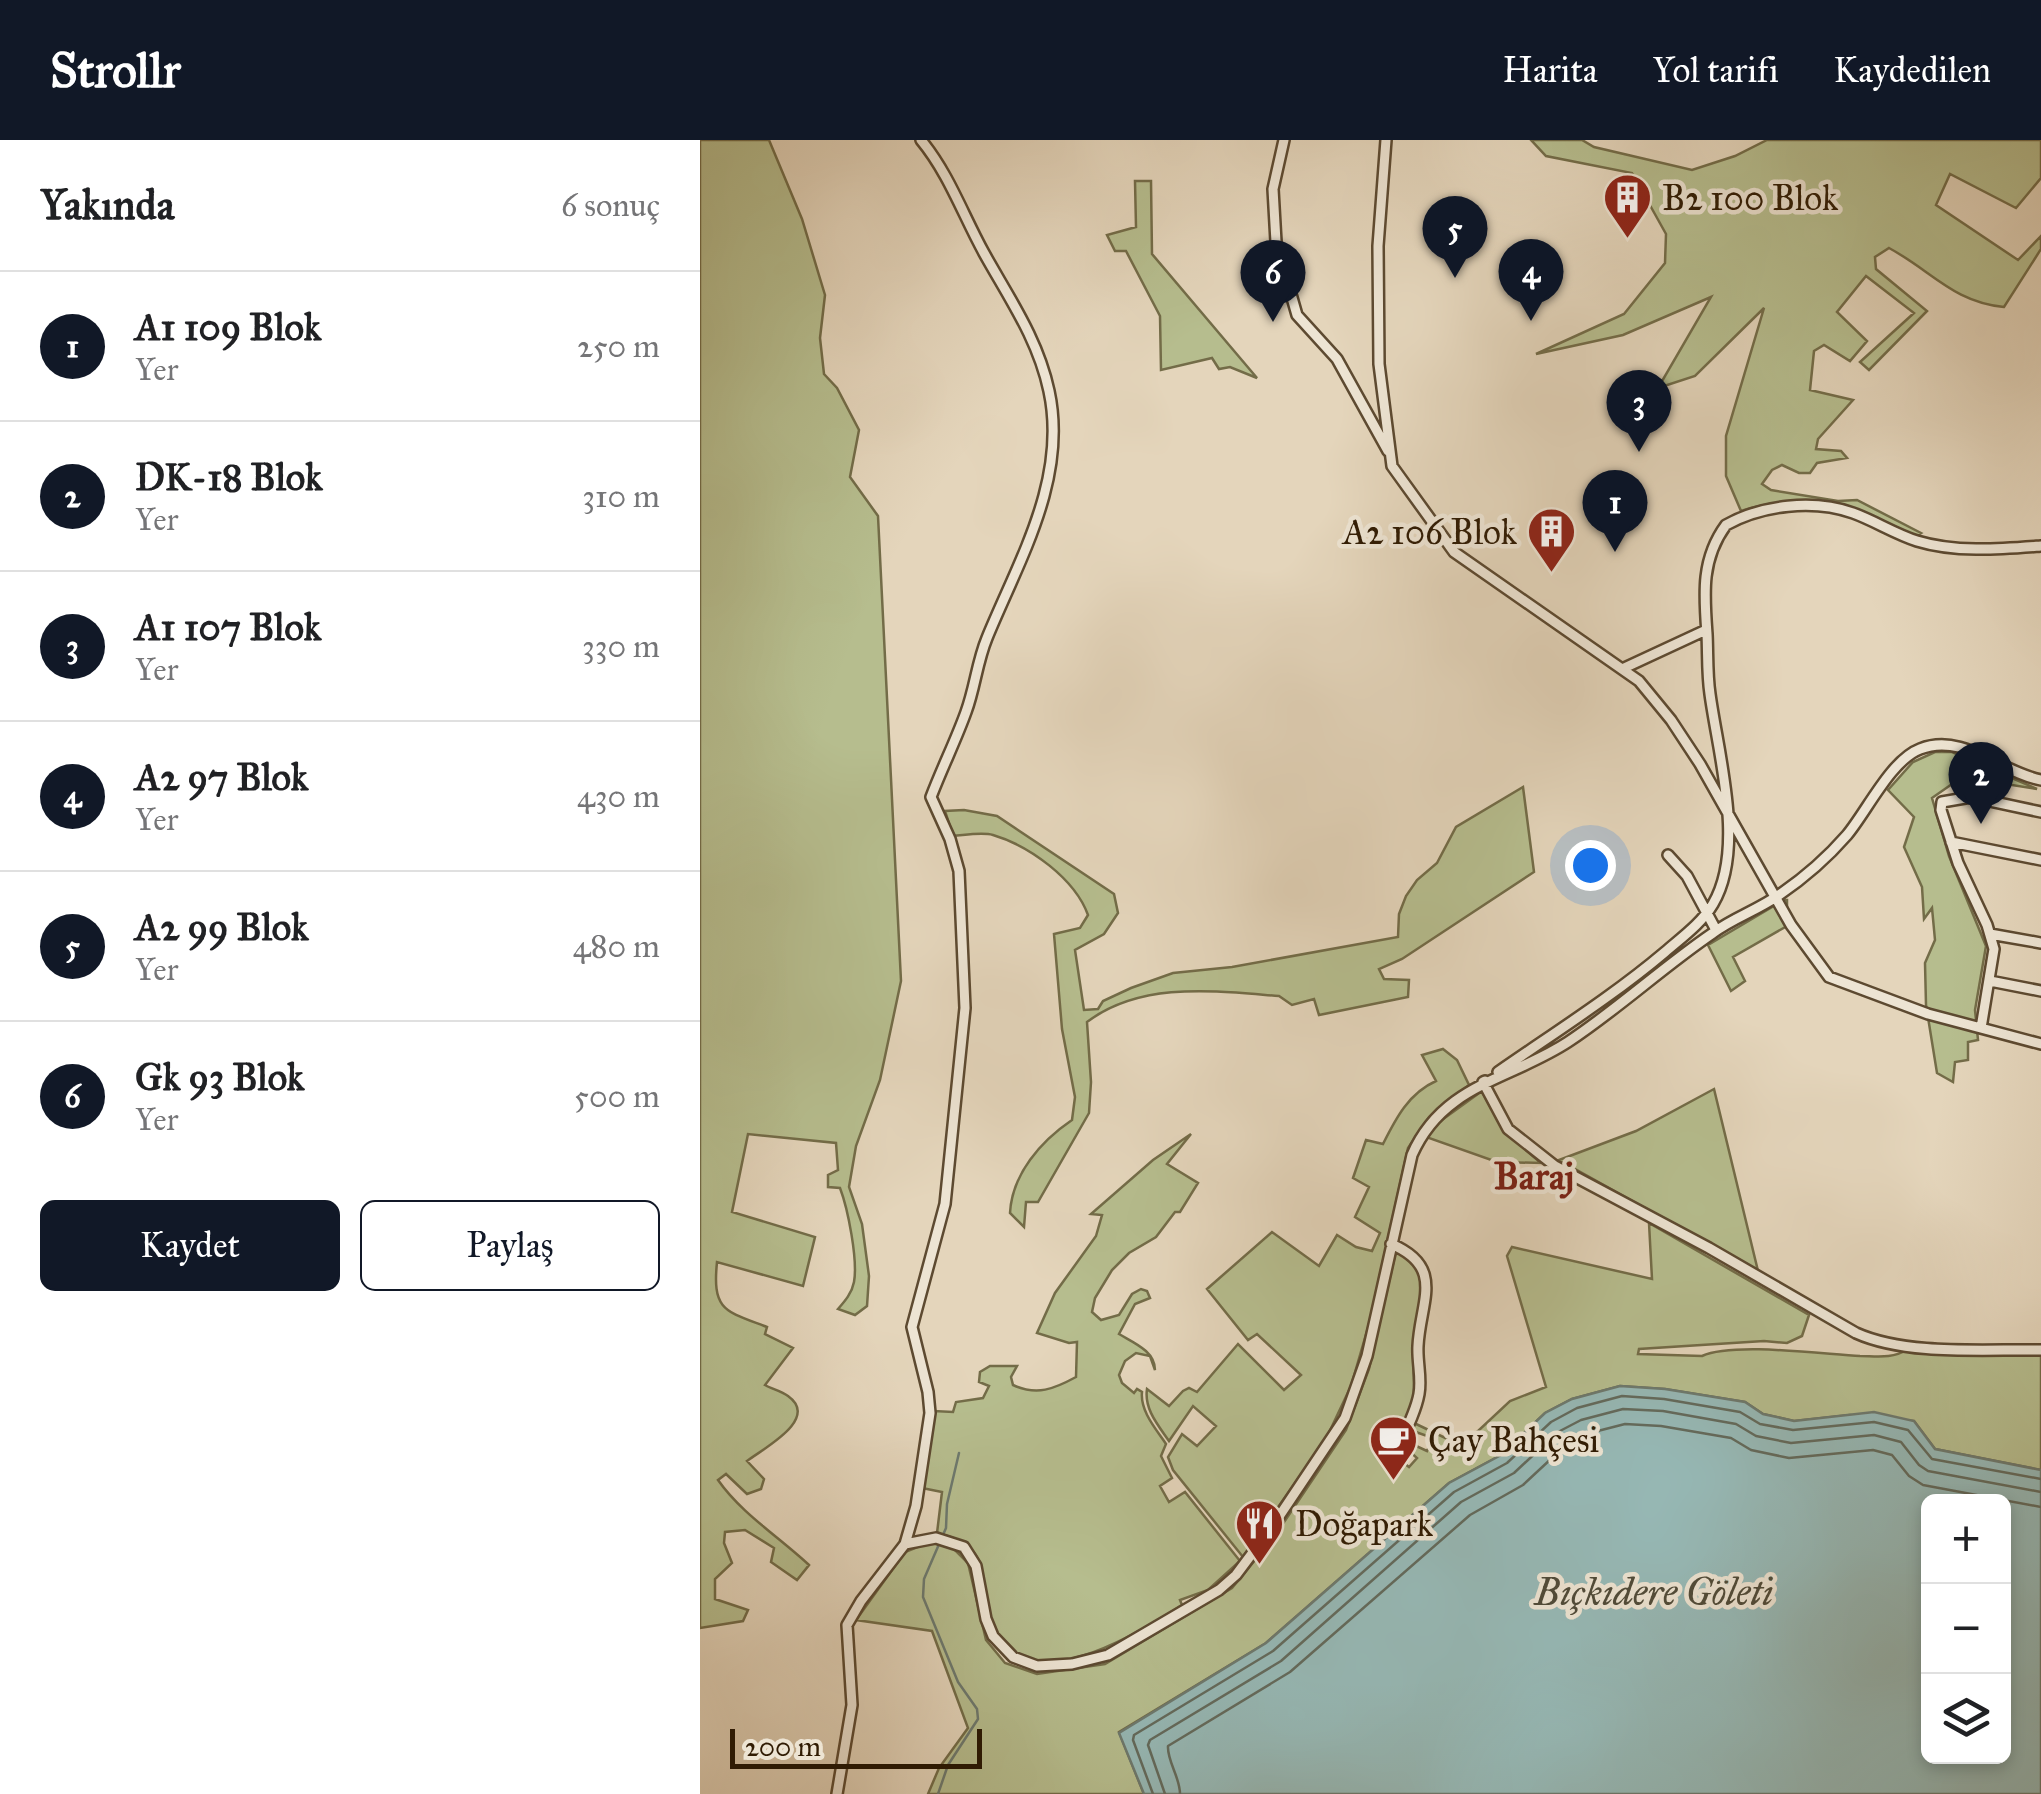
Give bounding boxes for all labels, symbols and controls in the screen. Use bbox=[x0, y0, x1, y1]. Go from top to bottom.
text: Strollr bbox=[50, 41, 181, 100]
text: Harita bbox=[1503, 49, 1598, 92]
text: Yol tarifi bbox=[1653, 49, 1779, 92]
text: Kaydedilen bbox=[1834, 49, 1991, 92]
building icon: B2 100 Blok bbox=[1601, 172, 1653, 240]
place label: B2 100 Blok bbox=[1662, 177, 1839, 220]
text: Yakında bbox=[40, 179, 174, 231]
text: 6 sonuç bbox=[561, 186, 660, 225]
pin: 5 bbox=[1422, 196, 1488, 278]
pin: 4 bbox=[1498, 239, 1564, 321]
pin: 6 bbox=[1240, 240, 1306, 322]
text: A1 109 Blok bbox=[135, 304, 321, 350]
text: 1 bbox=[66, 327, 79, 366]
text: 250 m bbox=[577, 327, 660, 366]
text: Yer bbox=[135, 350, 178, 389]
pin: 3 bbox=[1606, 370, 1672, 452]
text: DK-18 Blok bbox=[135, 454, 323, 500]
pin: 1 bbox=[1582, 470, 1648, 552]
text: 2 bbox=[65, 477, 80, 516]
text: 310 m bbox=[582, 477, 660, 516]
text: Yer bbox=[135, 500, 178, 539]
building icon: A2 106 Blok bbox=[1526, 506, 1578, 574]
place label: A2 106 Blok bbox=[1341, 511, 1518, 554]
text: A1 107 Blok bbox=[135, 604, 321, 650]
text: 3 bbox=[66, 627, 79, 666]
text: 330 m bbox=[582, 627, 660, 666]
text: Yer bbox=[135, 650, 178, 689]
pin: 2 bbox=[1948, 742, 2014, 824]
text: A2 97 Blok bbox=[135, 754, 309, 800]
text: 4 bbox=[64, 777, 81, 816]
text: 430 m bbox=[577, 777, 660, 816]
text: Yer bbox=[135, 800, 178, 839]
your location bbox=[1565, 840, 1616, 891]
text: A2 99 Blok bbox=[135, 904, 309, 950]
text: 5 bbox=[65, 927, 80, 966]
text: 480 m bbox=[573, 927, 660, 966]
text: Yer bbox=[135, 950, 178, 989]
text: Gk 93 Blok bbox=[135, 1054, 305, 1100]
text: 6 bbox=[64, 1077, 81, 1116]
text: 500 m bbox=[574, 1077, 660, 1116]
text: Yer bbox=[135, 1100, 178, 1139]
district label: Baraj bbox=[1494, 1153, 1574, 1199]
button: Kaydet bbox=[40, 1200, 340, 1291]
button: Paylaş bbox=[360, 1200, 660, 1291]
cafe icon: Çay Bahçesi bbox=[1367, 1414, 1419, 1482]
place label: Çay Bahçesi bbox=[1428, 1419, 1600, 1462]
map controls bbox=[1921, 1494, 2011, 1764]
button: + bbox=[1921, 1494, 2011, 1584]
restaurant icon: Doğapark bbox=[1234, 1498, 1286, 1566]
place label: Doğapark bbox=[1295, 1503, 1434, 1546]
water label: Bıçkıdere Göleti bbox=[1533, 1569, 1773, 1615]
button: − bbox=[1921, 1584, 2011, 1674]
button: layers bbox=[1921, 1674, 2011, 1764]
scale bar bbox=[730, 1724, 982, 1768]
text: 200 m bbox=[745, 1729, 821, 1764]

